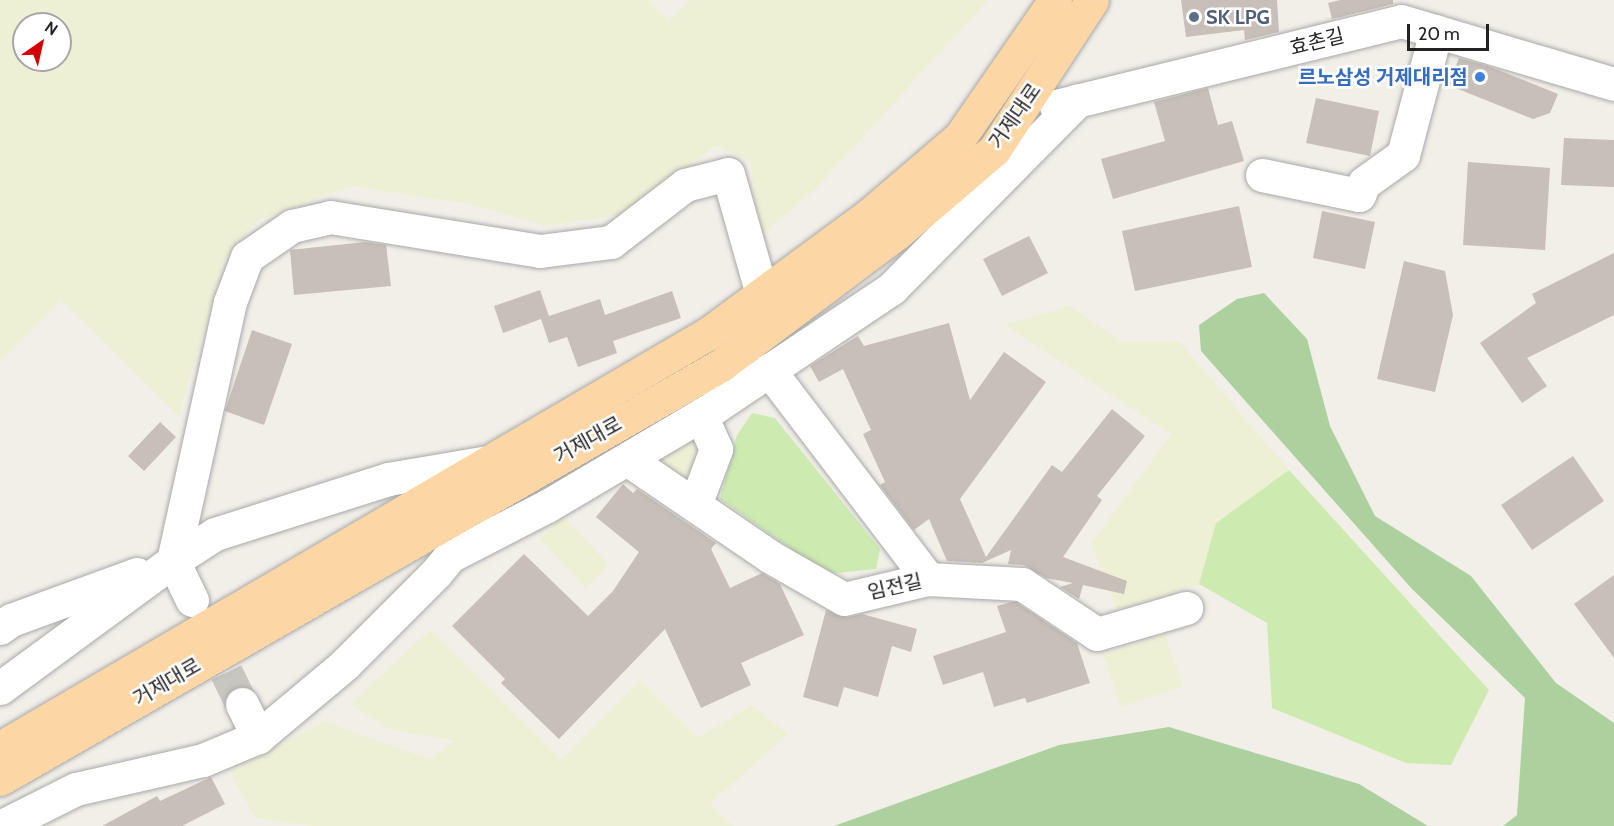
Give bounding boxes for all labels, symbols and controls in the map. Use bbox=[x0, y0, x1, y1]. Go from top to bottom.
place label: SK LPG bbox=[1206, 5, 1270, 29]
marker: SK LPG bbox=[1187, 10, 1201, 24]
north arrow bbox=[12, 12, 72, 72]
scale bar bbox=[1410, 12, 1492, 50]
text: N bbox=[41, 17, 61, 39]
text: 20 m bbox=[1418, 23, 1460, 45]
street label: 효촌길 bbox=[1287, 24, 1347, 60]
place label: 르노삼성 거제대리점 bbox=[1298, 65, 1468, 89]
marker: 르노삼성 거제대리점 bbox=[1473, 70, 1487, 84]
street label: 거제대로 bbox=[984, 79, 1046, 153]
street label: 거제대로 bbox=[550, 412, 626, 468]
street label: 임전길 bbox=[865, 569, 925, 605]
street label: 거제대로 bbox=[129, 653, 205, 711]

